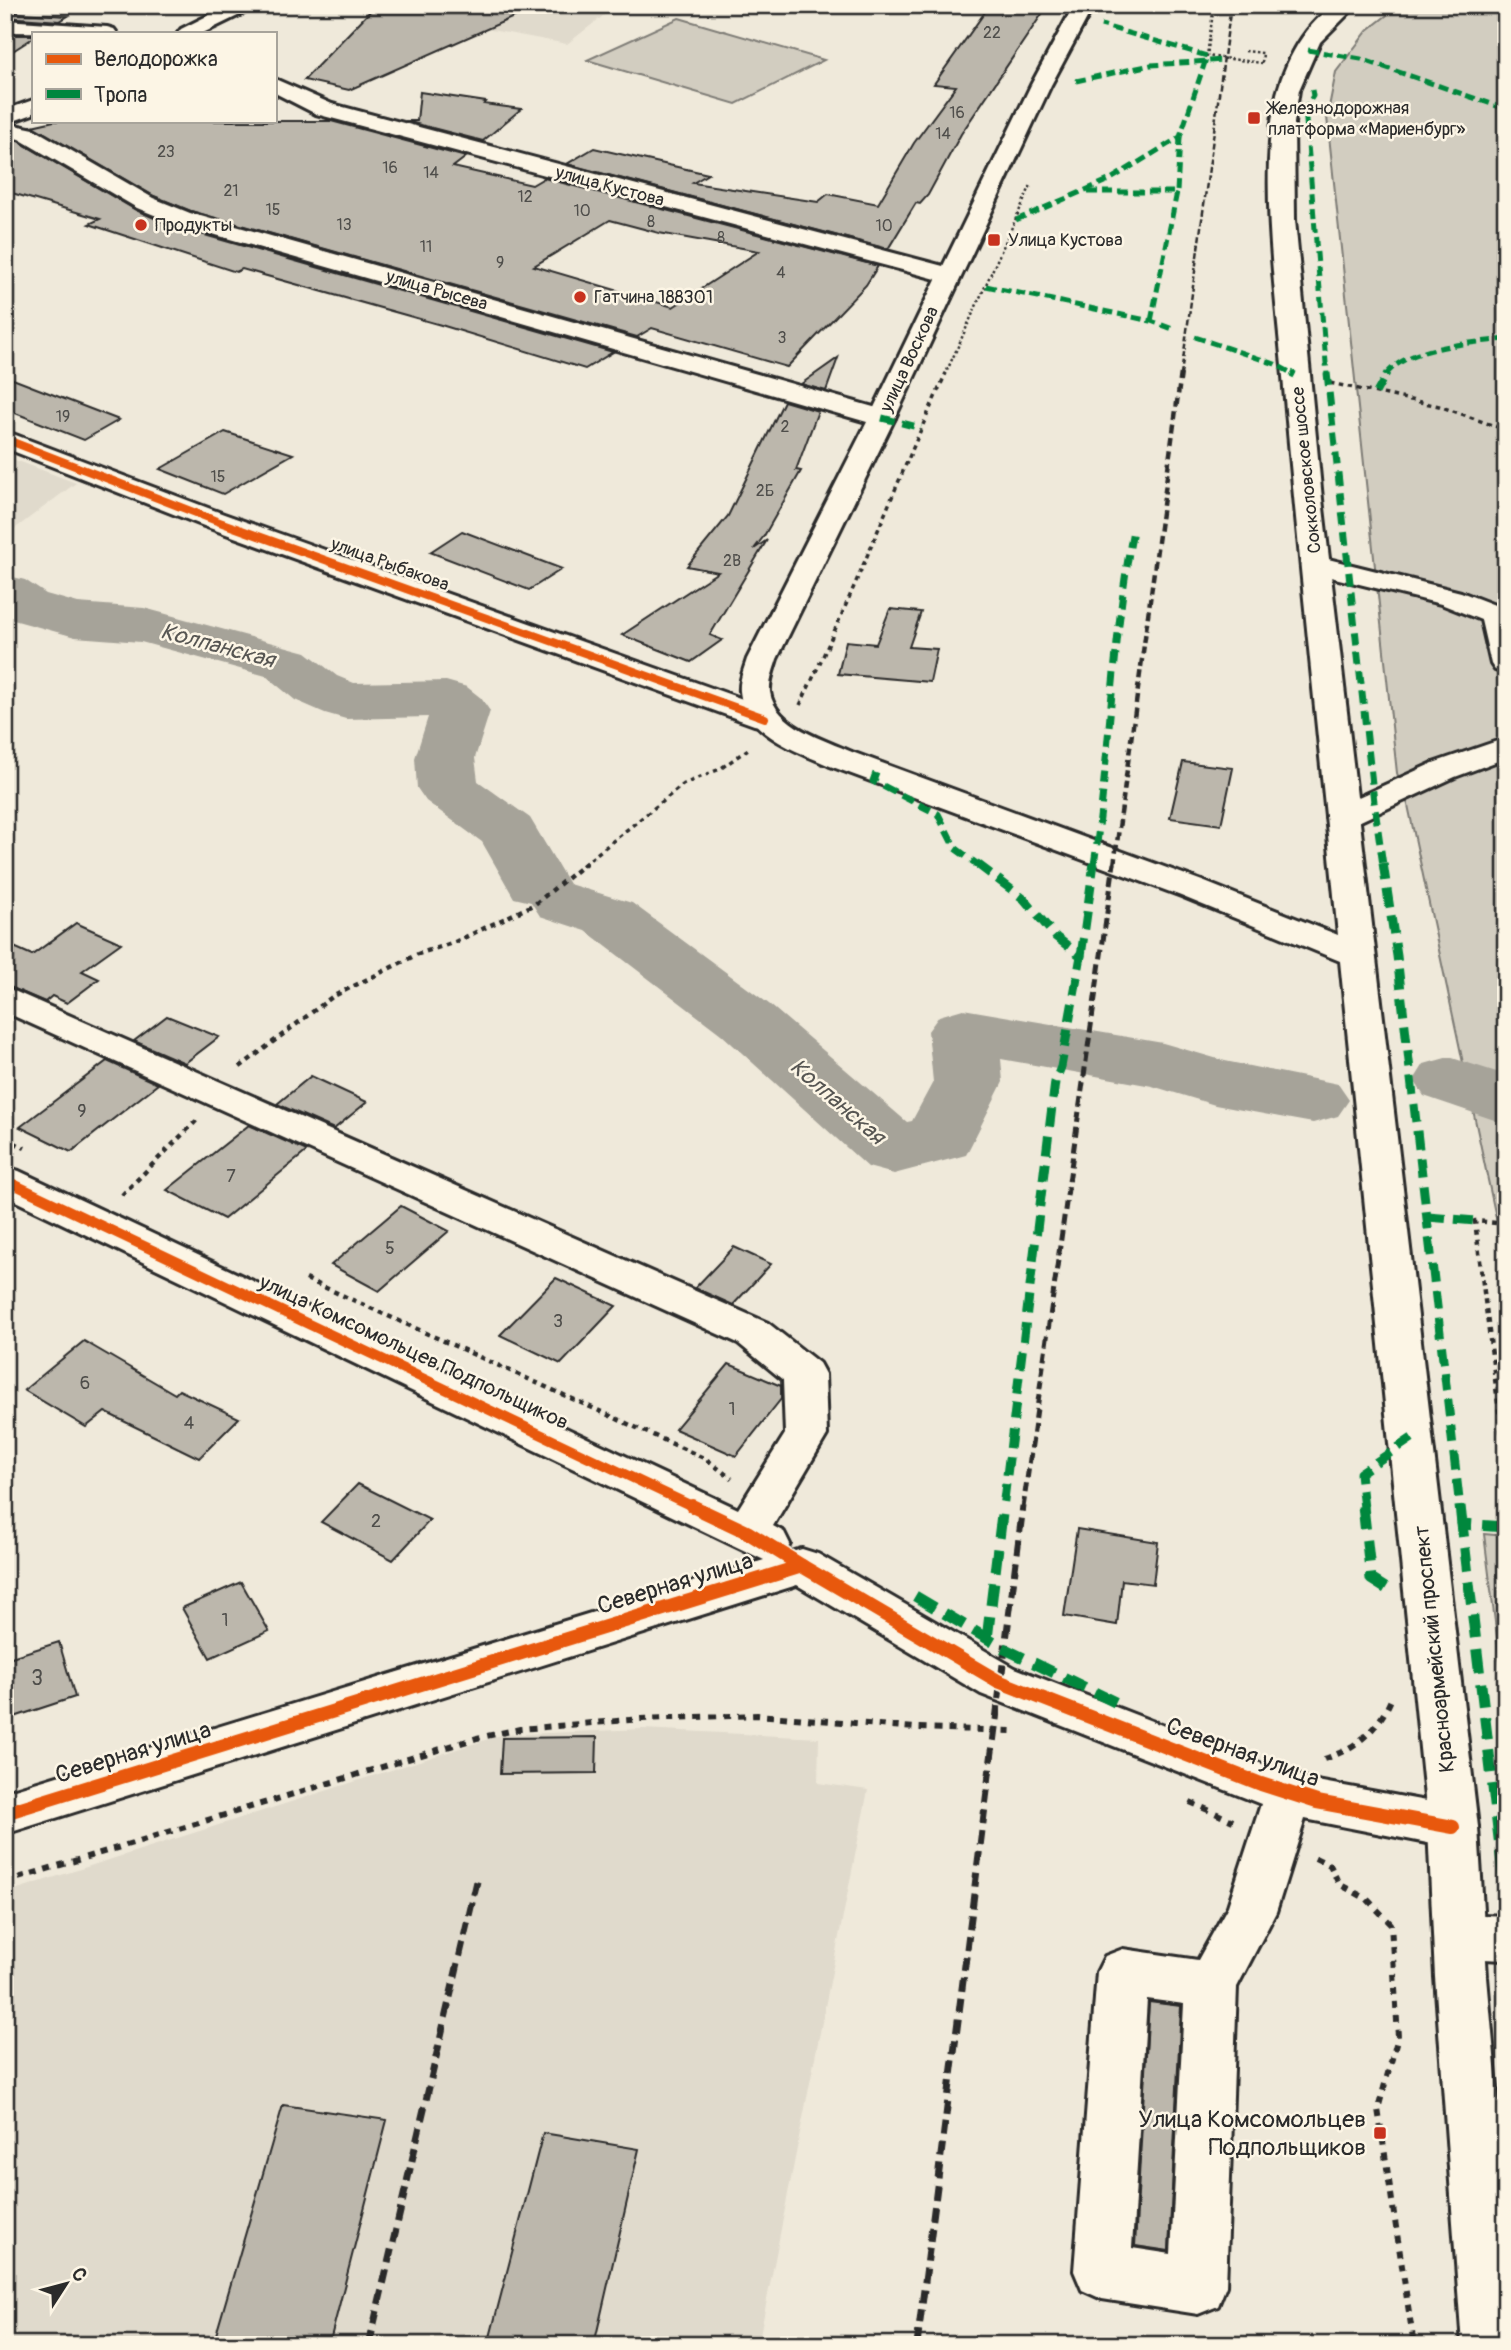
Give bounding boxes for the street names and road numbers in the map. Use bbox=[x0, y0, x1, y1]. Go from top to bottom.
street label: улица Кустова bbox=[552, 161, 667, 212]
street label: улица Рысева bbox=[383, 265, 490, 316]
street label: улица Воскова bbox=[875, 303, 944, 417]
street label: Сокколовское шоссе bbox=[1286, 385, 1327, 554]
street label: улица Рыбакова bbox=[327, 532, 452, 597]
street label: улица Комсомольцев Подпольщиков bbox=[254, 1268, 573, 1436]
street label: Красноармейский проспект bbox=[1408, 1523, 1461, 1774]
street label: Северная улица bbox=[594, 1546, 756, 1621]
street label: Северная улица bbox=[1162, 1711, 1323, 1794]
street label: Северная улица bbox=[52, 1715, 214, 1790]

